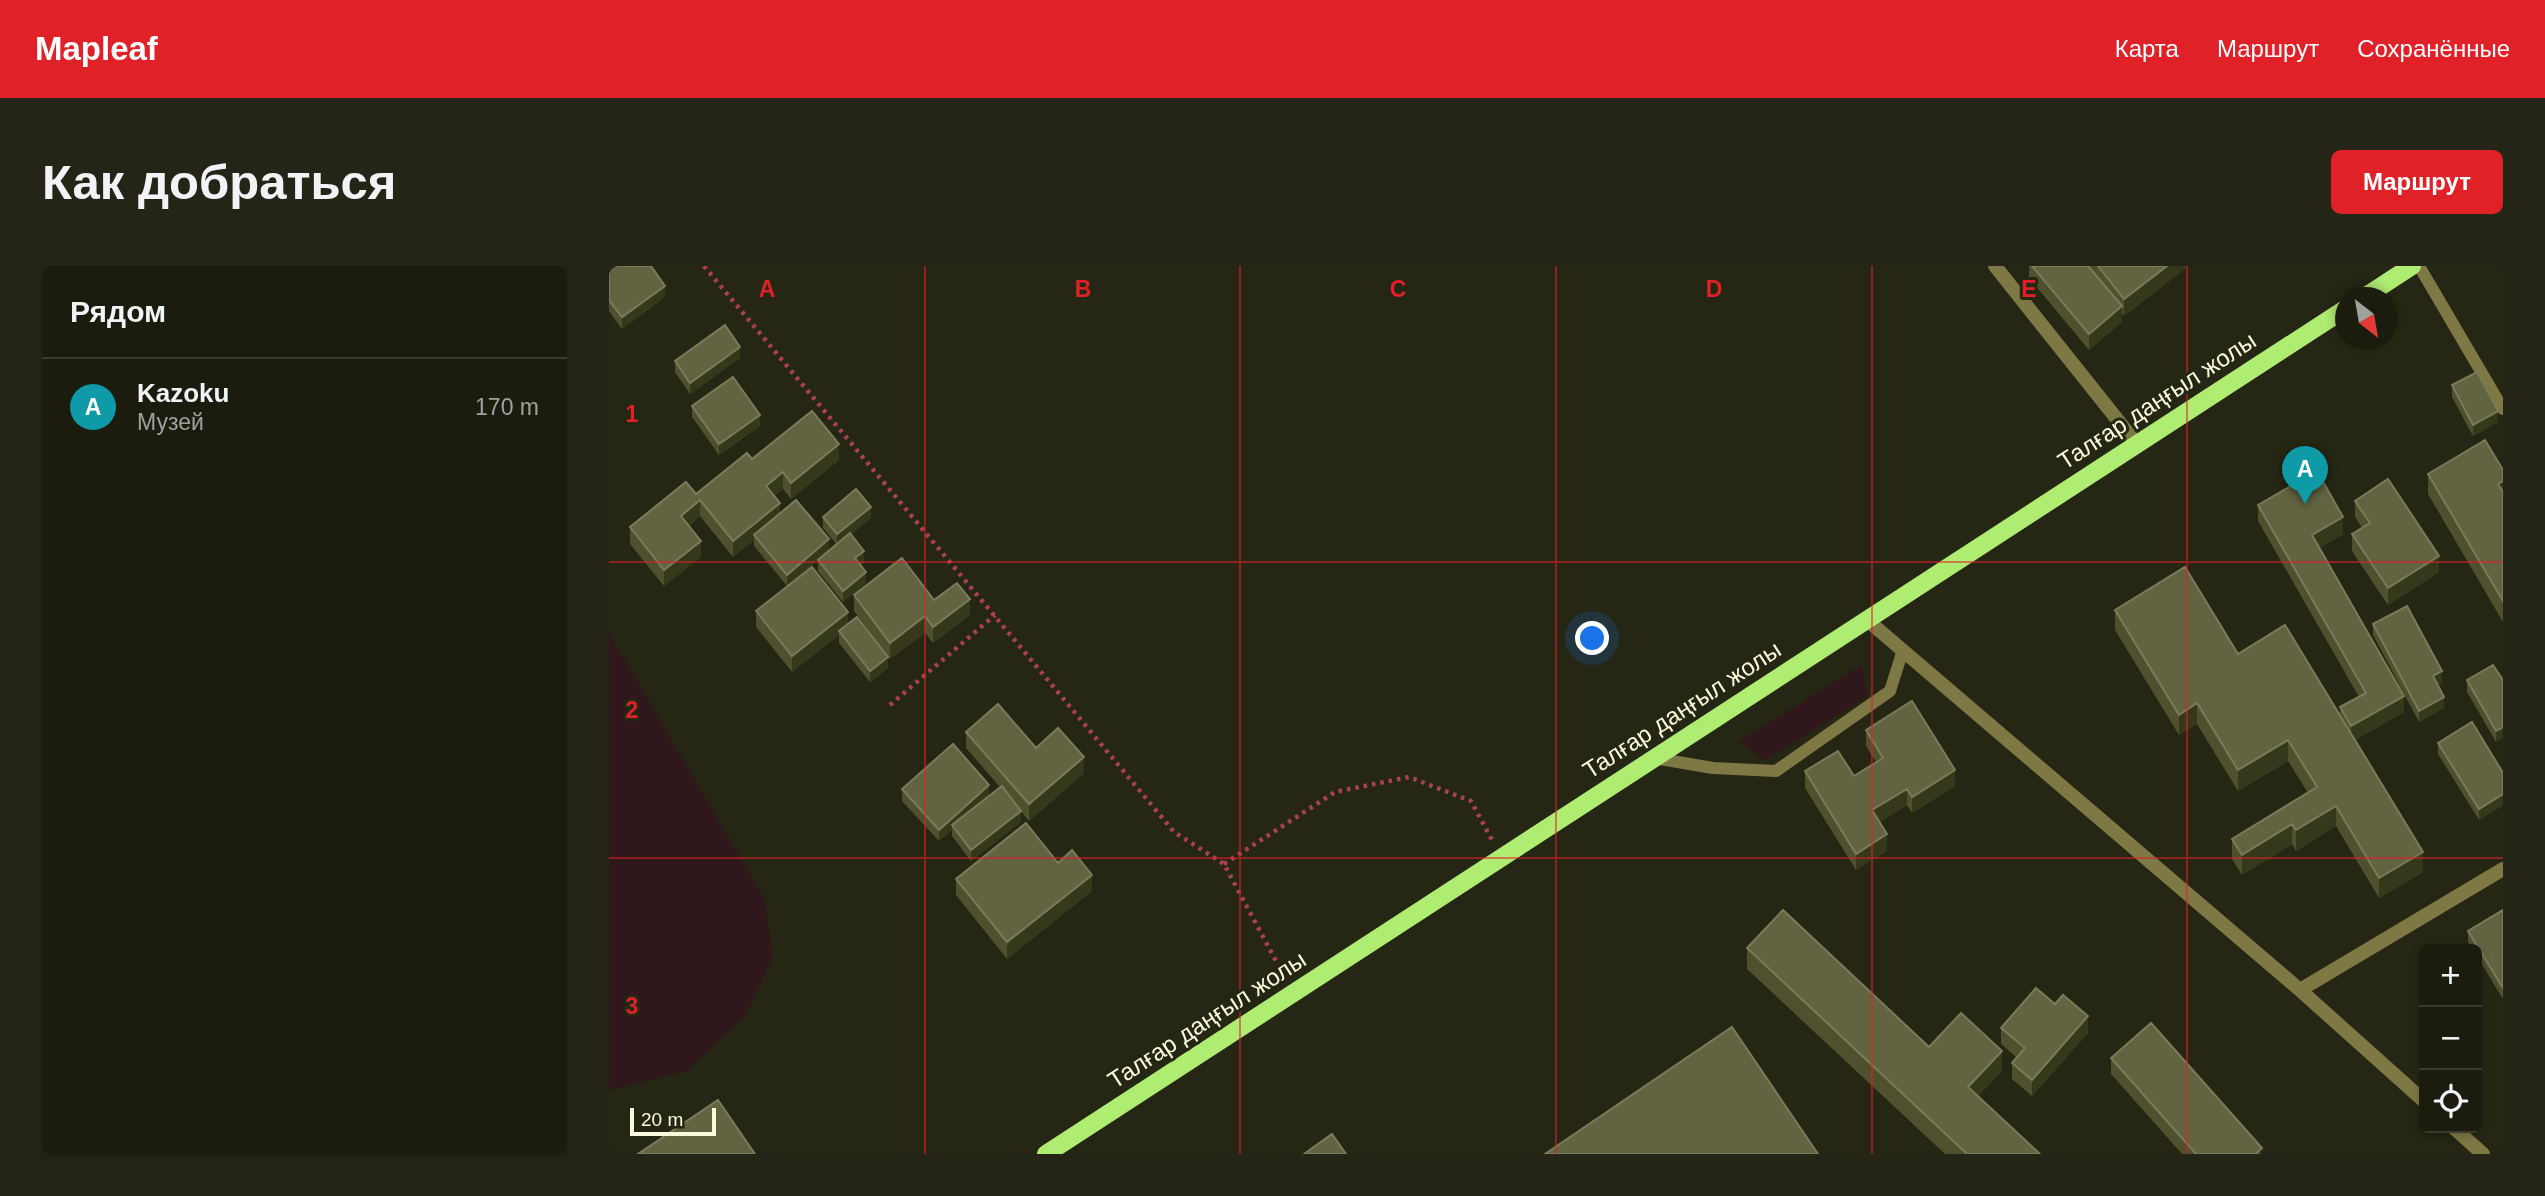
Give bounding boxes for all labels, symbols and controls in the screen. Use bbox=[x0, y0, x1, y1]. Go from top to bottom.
text: Mapleaf bbox=[35, 30, 158, 67]
text: Карта bbox=[2115, 35, 2179, 62]
text: Маршрут bbox=[2217, 35, 2319, 62]
text: Сохранённые bbox=[2357, 35, 2510, 62]
button: Маршрут bbox=[2331, 150, 2503, 214]
text: Как добраться bbox=[42, 155, 396, 209]
text: A bbox=[759, 276, 775, 302]
text: B bbox=[1075, 276, 1091, 302]
text: C bbox=[1390, 276, 1406, 302]
text: D bbox=[1706, 276, 1722, 302]
text: E bbox=[2021, 276, 2037, 302]
north arrow bbox=[2335, 287, 2398, 350]
text: Рядом bbox=[70, 295, 166, 328]
street label: Талғар даңғыл жолы bbox=[2053, 326, 2261, 475]
text: Kazoku bbox=[137, 378, 229, 408]
text: A bbox=[85, 394, 101, 420]
text: 170 m bbox=[475, 394, 539, 420]
text: 1 bbox=[626, 401, 639, 427]
text: Музей bbox=[137, 409, 204, 435]
pin: A bbox=[2282, 446, 2328, 504]
your location bbox=[1575, 621, 1609, 655]
street label: Талғар даңғыл жолы bbox=[1578, 635, 1786, 784]
text: 2 bbox=[626, 697, 638, 723]
map controls bbox=[2419, 944, 2482, 1133]
button: + bbox=[2419, 944, 2482, 1007]
street label: Талғар даңғыл жолы bbox=[1103, 945, 1311, 1094]
text: 3 bbox=[626, 993, 638, 1019]
button: − bbox=[2419, 1007, 2482, 1070]
button: locate bbox=[2419, 1070, 2482, 1133]
scale bar bbox=[630, 1105, 716, 1137]
text: 20 m bbox=[641, 1109, 683, 1130]

